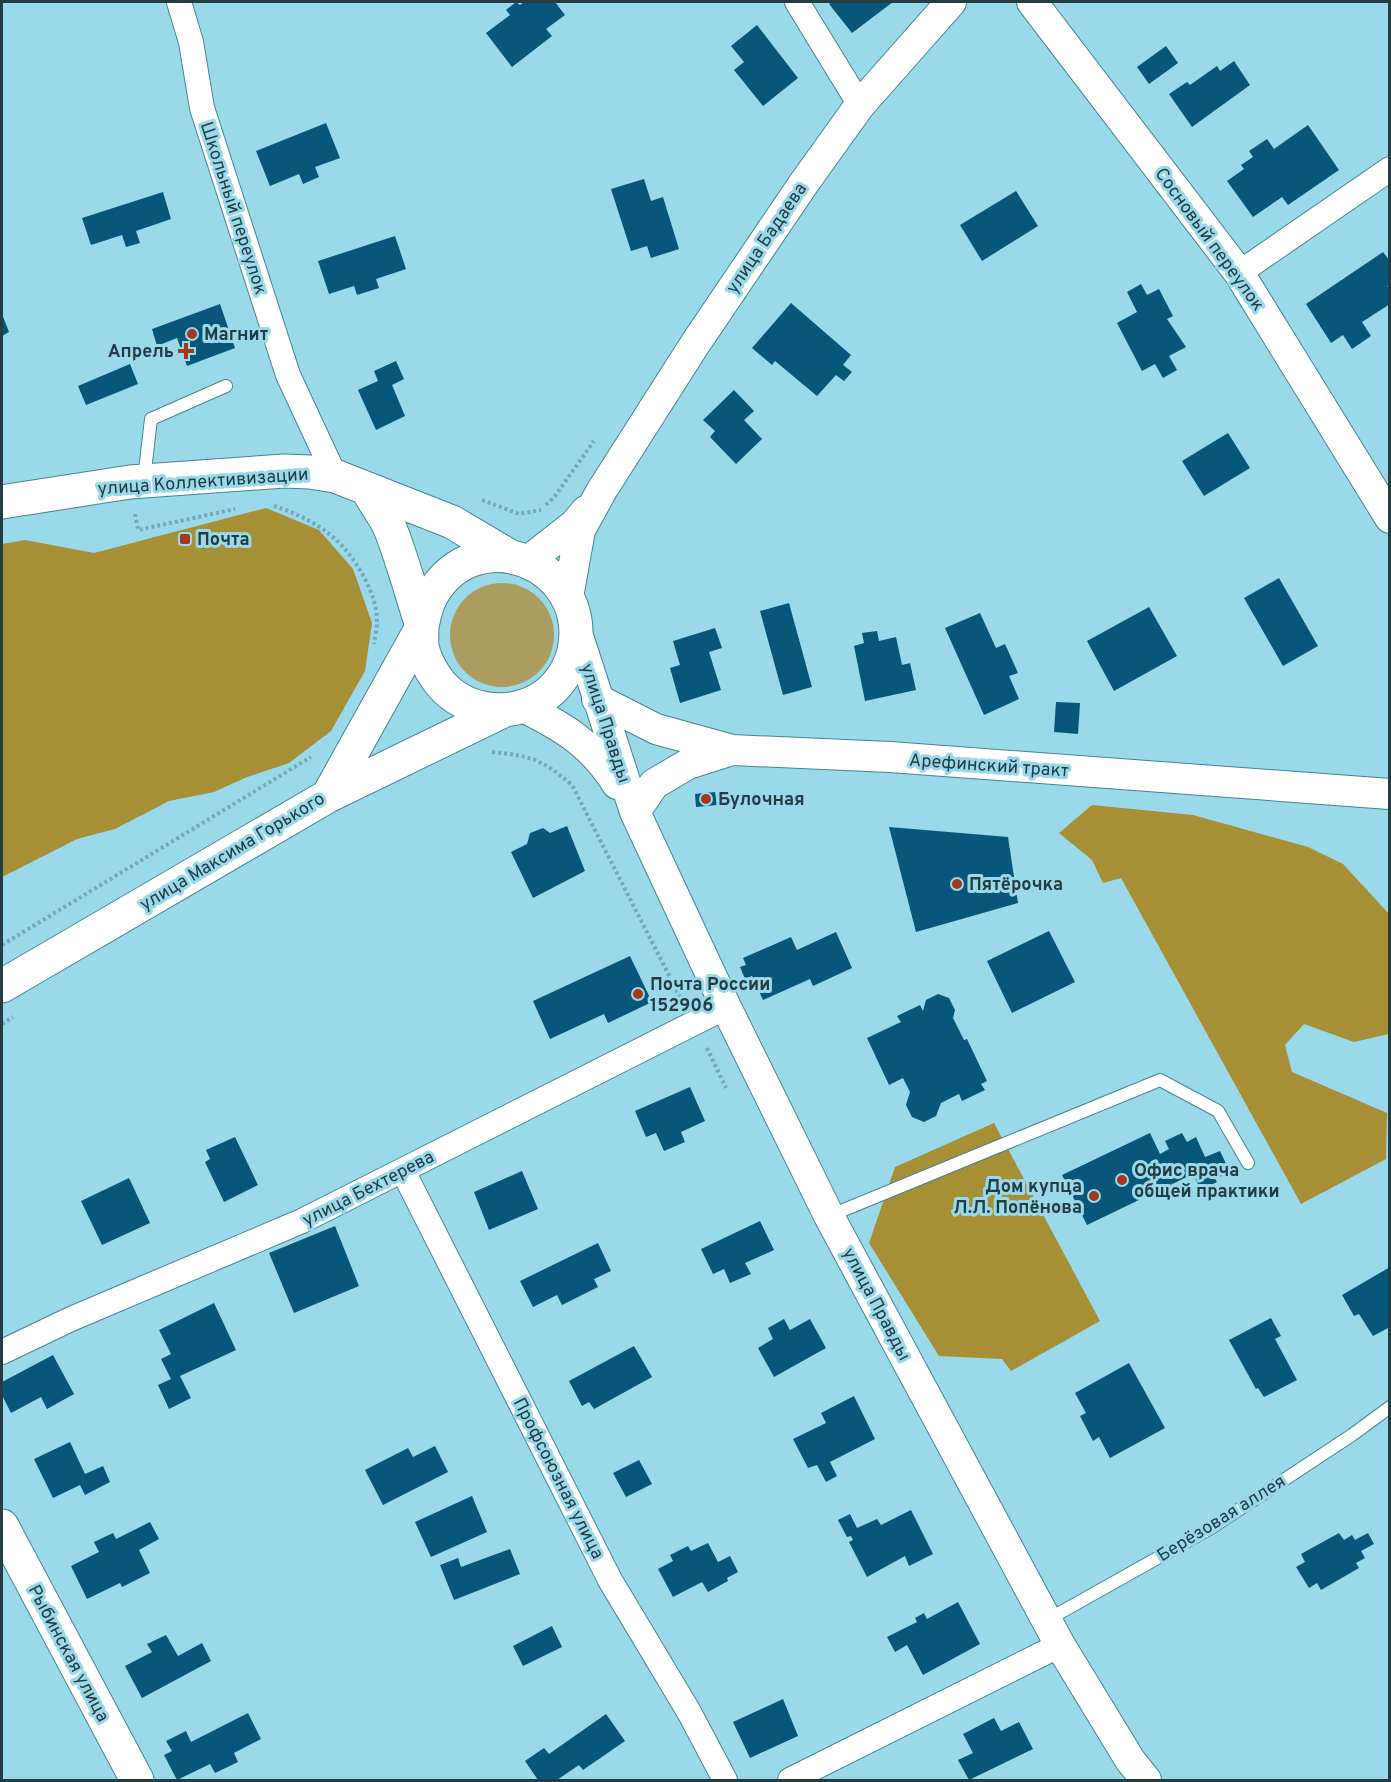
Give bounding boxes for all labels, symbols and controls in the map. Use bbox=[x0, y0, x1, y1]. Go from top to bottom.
street label: Школьный переулок bbox=[194, 119, 271, 298]
street label: Сосновый переулок bbox=[1149, 164, 1269, 316]
street label: улица Бадаева bbox=[722, 179, 813, 299]
place label: Магнит bbox=[204, 324, 269, 347]
marker: Магнит bbox=[185, 327, 199, 341]
place label: Апрель bbox=[108, 341, 174, 364]
marker: Апрель bbox=[179, 344, 193, 358]
street label: улица Коллективизации bbox=[97, 464, 309, 501]
place label: Почта bbox=[197, 529, 250, 552]
marker: Почта bbox=[178, 532, 192, 546]
street label: улица Правды bbox=[574, 661, 635, 786]
street label: Арефинский тракт bbox=[908, 749, 1070, 784]
street label: улица Максима Горького bbox=[136, 788, 329, 917]
place label: Булочная bbox=[718, 789, 805, 812]
marker: Булочная bbox=[699, 792, 713, 806]
place label: Пятёрочка bbox=[969, 874, 1063, 897]
marker: Пятёрочка bbox=[950, 877, 964, 891]
place label: Почта России 152906 bbox=[650, 974, 770, 1018]
marker: Почта России 152906 bbox=[631, 987, 645, 1001]
street label: улица Бехтерева bbox=[299, 1146, 438, 1232]
place label: Офис врача общей практики bbox=[1134, 1160, 1280, 1204]
marker: Офис врача общей практики bbox=[1115, 1173, 1129, 1187]
place label: Дом купца Л.Л. Попёнова bbox=[954, 1176, 1082, 1220]
marker: Дом купца Л.Л. Попёнова bbox=[1087, 1189, 1101, 1203]
street label: улица Правды bbox=[836, 1244, 915, 1365]
street label: Профсоюзная улица bbox=[507, 1394, 608, 1563]
street label: Берёзовая аллея bbox=[1153, 1470, 1290, 1568]
street label: Рыбинская улица bbox=[22, 1581, 114, 1726]

